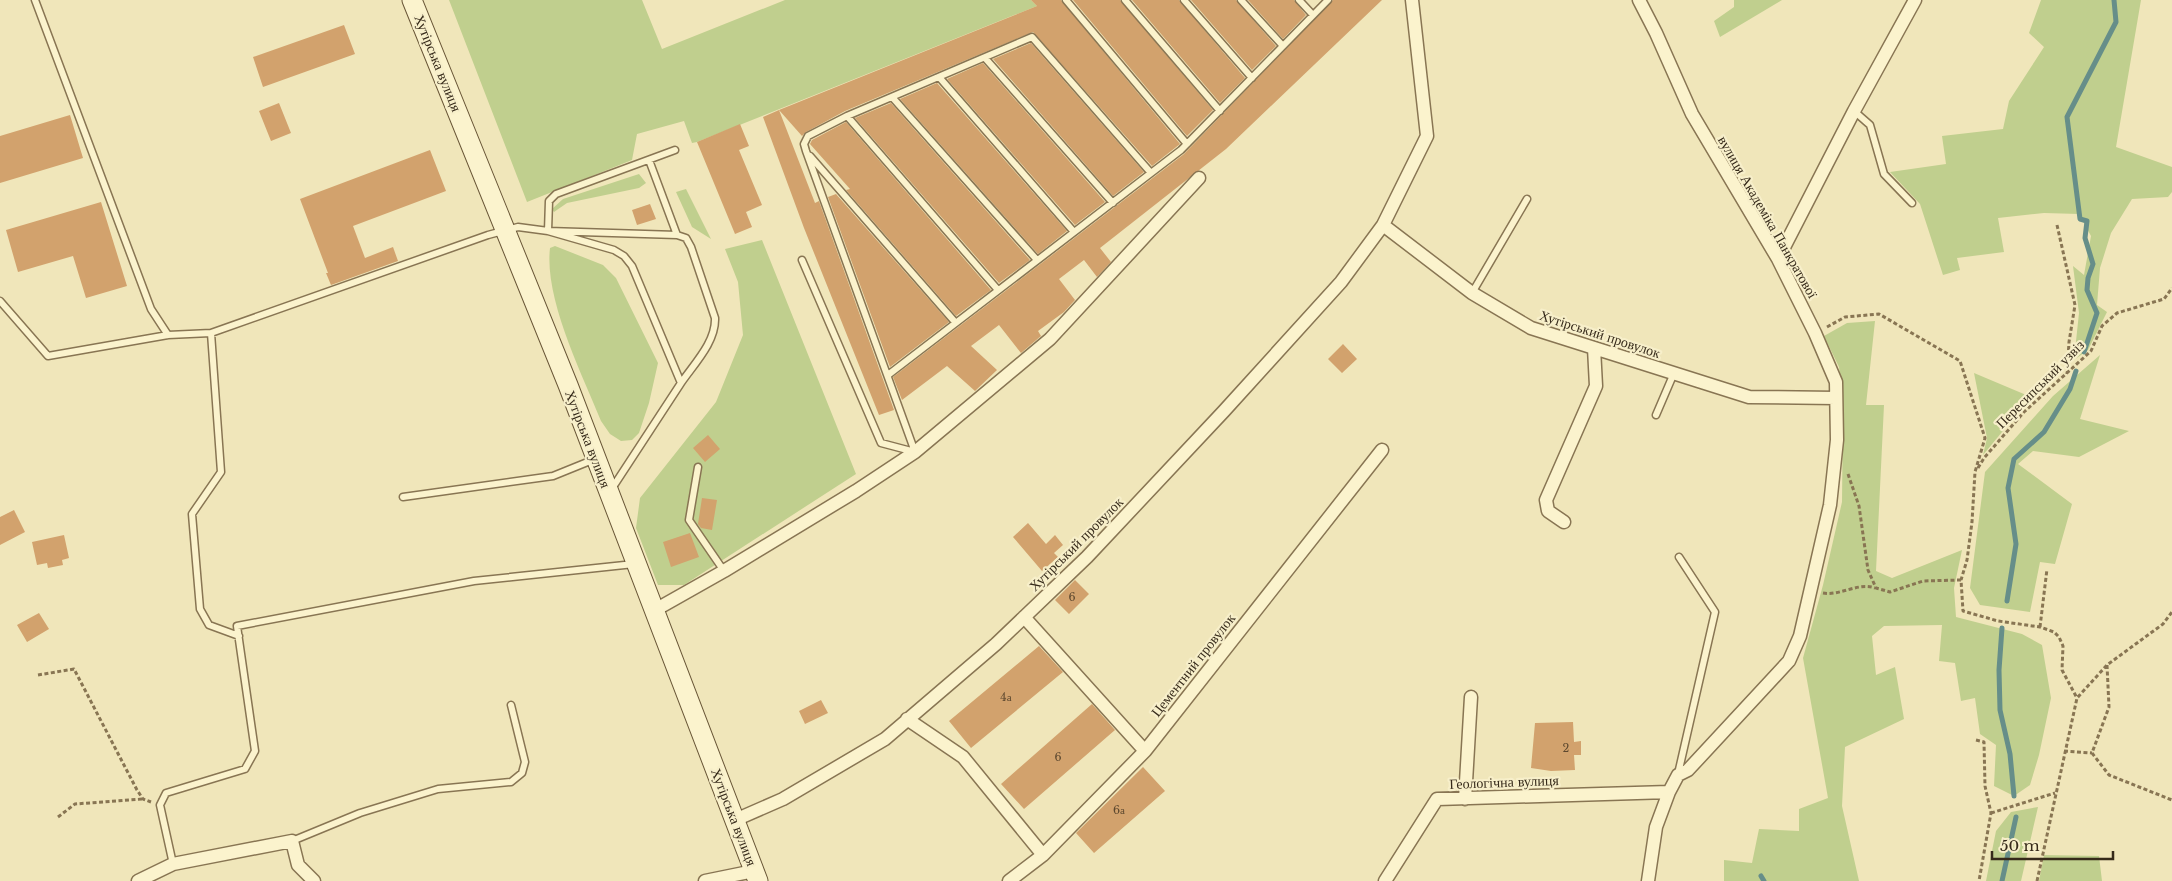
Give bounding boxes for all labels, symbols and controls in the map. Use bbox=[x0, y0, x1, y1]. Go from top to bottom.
street label: Хутірська вулиця bbox=[410, 12, 466, 115]
street label: вулиця Академіка Панкратової bbox=[1714, 133, 1822, 302]
street label: Хутірський провулок bbox=[1537, 306, 1663, 362]
street label: Пересипський узвіз bbox=[1992, 336, 2088, 432]
street label: Хутірська вулиця bbox=[561, 388, 615, 491]
street label: Хутірський провулок bbox=[1025, 493, 1127, 595]
house number: 6 bbox=[1068, 590, 1076, 604]
street label: Цементний провулок bbox=[1147, 610, 1239, 720]
house number: 4а bbox=[1000, 690, 1012, 704]
house number: 2 bbox=[1563, 741, 1570, 755]
house number: 6 bbox=[1054, 750, 1062, 764]
street label: Хутірська вулиця bbox=[707, 766, 761, 869]
street label: Геологічна вулиця bbox=[1449, 771, 1560, 793]
house number: 6а bbox=[1113, 803, 1125, 817]
scale bar bbox=[1992, 828, 2113, 860]
text: 50 m bbox=[2000, 836, 2040, 855]

